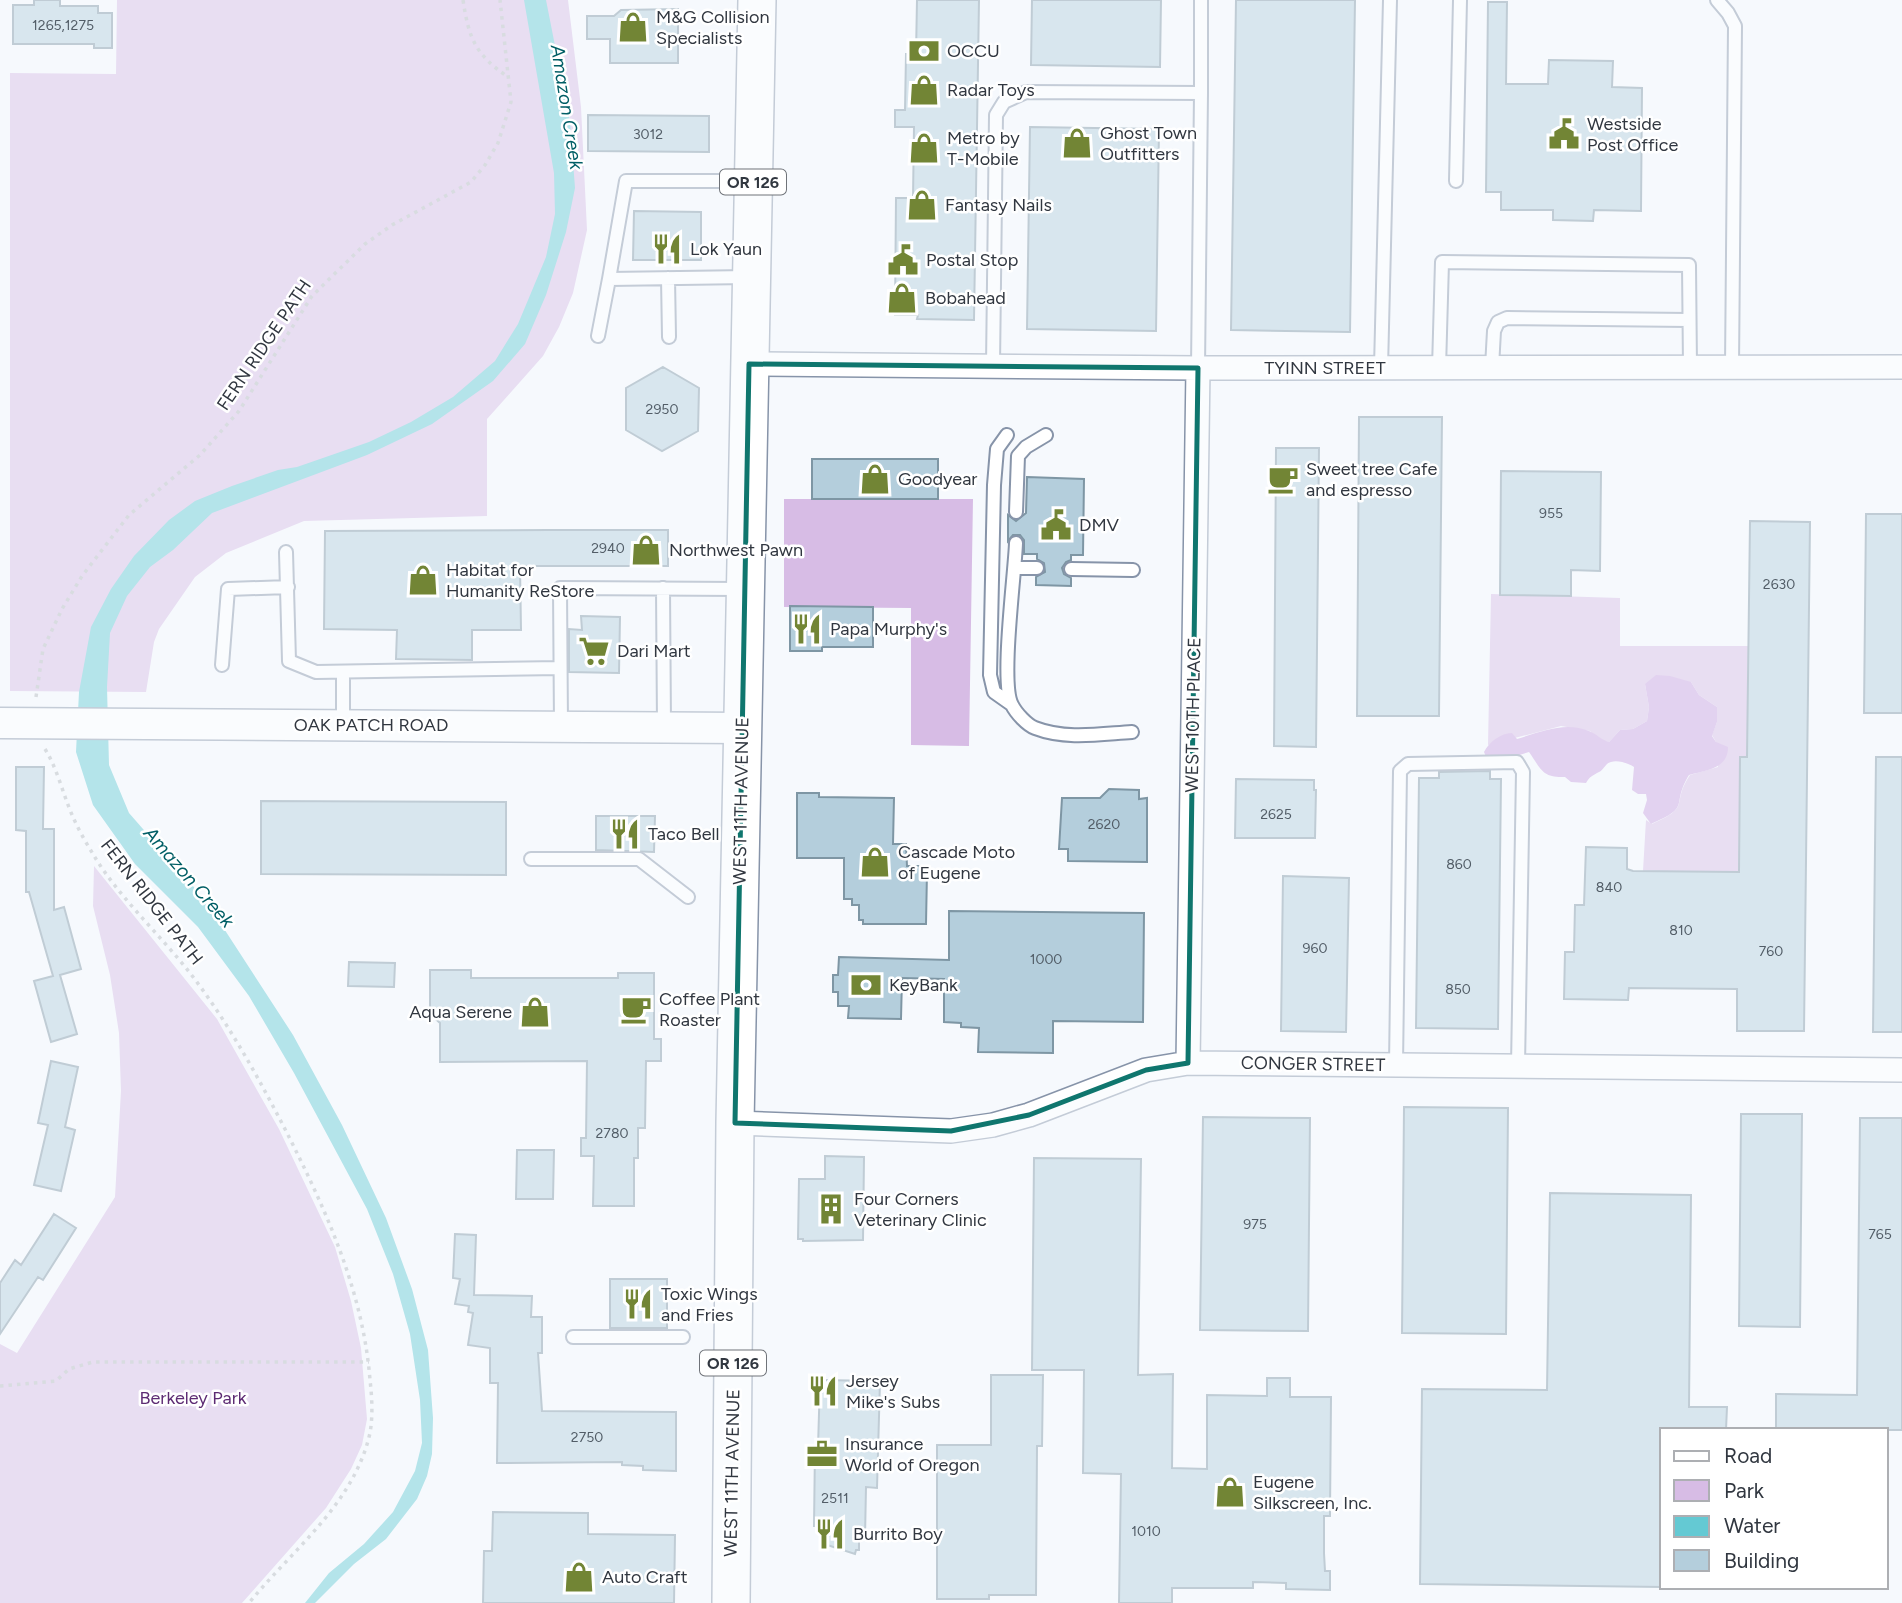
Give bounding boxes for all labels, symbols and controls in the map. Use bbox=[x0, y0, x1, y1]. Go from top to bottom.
place label: M&G Collision Specialists bbox=[656, 6, 770, 49]
shop icon: M&G Collision Specialists bbox=[616, 10, 650, 44]
house number: 1265,1275 bbox=[32, 17, 94, 34]
bank icon: OCCU bbox=[907, 34, 941, 68]
place label: OCCU bbox=[947, 40, 1000, 62]
water label: Amazon Creek bbox=[546, 42, 588, 172]
shop icon: Radar Toys bbox=[907, 73, 941, 107]
place label: Radar Toys bbox=[947, 79, 1035, 101]
place label: Westside Post Office bbox=[1587, 113, 1678, 156]
public building icon: Westside Post Office bbox=[1547, 117, 1581, 151]
place label: Ghost Town Outfitters bbox=[1100, 122, 1197, 165]
house number: 3012 bbox=[633, 126, 663, 143]
shop icon: Ghost Town Outfitters bbox=[1060, 126, 1094, 160]
place label: Metro by T-Mobile bbox=[947, 127, 1020, 170]
shop icon: Metro by T-Mobile bbox=[907, 131, 941, 165]
road number: OR 126 bbox=[720, 170, 786, 194]
shop icon: Fantasy Nails bbox=[905, 188, 939, 222]
place label: Fantasy Nails bbox=[945, 194, 1052, 216]
restaurant icon: Lok Yaun bbox=[650, 232, 684, 266]
place label: Lok Yaun bbox=[690, 238, 762, 260]
public building icon: Postal Stop bbox=[886, 243, 920, 277]
place label: Postal Stop bbox=[926, 249, 1018, 271]
street label: FERN RIDGE PATH bbox=[212, 275, 316, 415]
shop icon: Bobahead bbox=[885, 281, 919, 315]
place label: Bobahead bbox=[925, 287, 1006, 309]
street label: TYINN STREET bbox=[1264, 357, 1386, 379]
house number: 2950 bbox=[646, 401, 678, 418]
place label: Sweet tree Cafe and espresso bbox=[1306, 458, 1438, 501]
shop icon: Goodyear bbox=[858, 462, 892, 496]
cafe icon: Sweet tree Cafe and espresso bbox=[1266, 462, 1300, 496]
place label: Goodyear bbox=[898, 468, 977, 490]
house number: 955 bbox=[1539, 505, 1563, 522]
public building icon: DMV bbox=[1039, 508, 1073, 542]
place label: DMV bbox=[1079, 514, 1120, 536]
shop icon: Northwest Pawn bbox=[629, 533, 663, 567]
place label: Northwest Pawn bbox=[669, 539, 803, 561]
house number: 2940 bbox=[591, 540, 625, 557]
place label: Habitat for Humanity ReStore bbox=[446, 559, 594, 602]
shop icon: Habitat for Humanity ReStore bbox=[406, 563, 440, 597]
house number: 2630 bbox=[1763, 576, 1795, 593]
restaurant icon: Papa Murphy's bbox=[790, 612, 824, 646]
place label: Papa Murphy's bbox=[830, 618, 947, 640]
supermarket icon: Dari Mart bbox=[577, 634, 611, 668]
street label: WEST 10TH PLACE bbox=[1181, 637, 1205, 793]
place label: Dari Mart bbox=[617, 640, 691, 662]
street label: OAK PATCH ROAD bbox=[294, 714, 448, 736]
street label: WEST 11TH AVENUE bbox=[729, 717, 753, 885]
house number: 2625 bbox=[1260, 806, 1292, 823]
house number: 2620 bbox=[1088, 816, 1120, 833]
restaurant icon: Taco Bell bbox=[608, 817, 642, 851]
water label: Amazon Creek bbox=[138, 821, 240, 933]
place label: Taco Bell bbox=[648, 823, 719, 845]
street label: FERN RIDGE PATH bbox=[96, 835, 208, 969]
place label: Cascade Moto of Eugene bbox=[898, 841, 1015, 884]
shop icon: Cascade Moto of Eugene bbox=[858, 845, 892, 879]
house number: 860 bbox=[1446, 856, 1472, 873]
house number: 840 bbox=[1596, 879, 1622, 896]
house number: 810 bbox=[1669, 922, 1693, 939]
house number: 960 bbox=[1303, 940, 1327, 957]
house number: 760 bbox=[1759, 943, 1783, 960]
house number: 1000 bbox=[1030, 951, 1062, 968]
bank icon: KeyBank bbox=[849, 968, 883, 1002]
place label: KeyBank bbox=[889, 974, 958, 996]
house number: 850 bbox=[1445, 981, 1471, 998]
place label: Coffee Plant Roaster bbox=[659, 988, 760, 1031]
cafe icon: Coffee Plant Roaster bbox=[619, 992, 653, 1026]
shop icon: Aqua Serene bbox=[518, 995, 552, 1029]
place label: Aqua Serene bbox=[409, 1001, 512, 1023]
street label: CONGER STREET bbox=[1241, 1052, 1385, 1076]
house number: 2780 bbox=[596, 1125, 628, 1142]
place label: Four Corners Veterinary Clinic bbox=[854, 1188, 987, 1231]
building icon: Four Corners Veterinary Clinic bbox=[814, 1192, 848, 1226]
house number: 975 bbox=[1243, 1216, 1267, 1233]
house number: 765 bbox=[1868, 1226, 1892, 1243]
place label: Toxic Wings and Fries bbox=[661, 1283, 758, 1326]
restaurant icon: Toxic Wings and Fries bbox=[621, 1287, 655, 1321]
road number: OR 126 bbox=[700, 1350, 766, 1376]
place label: Jersey Mike's Subs bbox=[846, 1370, 940, 1413]
restaurant icon: Jersey Mike's Subs bbox=[806, 1374, 840, 1408]
park label: Berkeley Park bbox=[140, 1387, 247, 1409]
street label: WEST 11TH AVENUE bbox=[720, 1389, 744, 1557]
legend bbox=[1660, 1428, 1888, 1589]
house number: 2750 bbox=[571, 1429, 603, 1446]
place label: Insurance World of Oregon bbox=[845, 1433, 979, 1476]
office icon: Insurance World of Oregon bbox=[805, 1437, 839, 1471]
text: Road bbox=[1724, 1443, 1772, 1468]
place label: Eugene Silkscreen, Inc. bbox=[1253, 1471, 1372, 1514]
shop icon: Eugene Silkscreen, Inc. bbox=[1213, 1475, 1247, 1509]
text: Park bbox=[1724, 1478, 1765, 1503]
house number: 2511 bbox=[821, 1490, 849, 1507]
text: Water bbox=[1724, 1513, 1780, 1538]
restaurant icon: Burrito Boy bbox=[813, 1517, 847, 1551]
place label: Burrito Boy bbox=[853, 1523, 943, 1545]
house number: 1010 bbox=[1131, 1523, 1161, 1540]
text: Building bbox=[1724, 1548, 1799, 1573]
shop icon: Auto Craft bbox=[562, 1560, 596, 1594]
place label: Auto Craft bbox=[602, 1566, 688, 1588]

